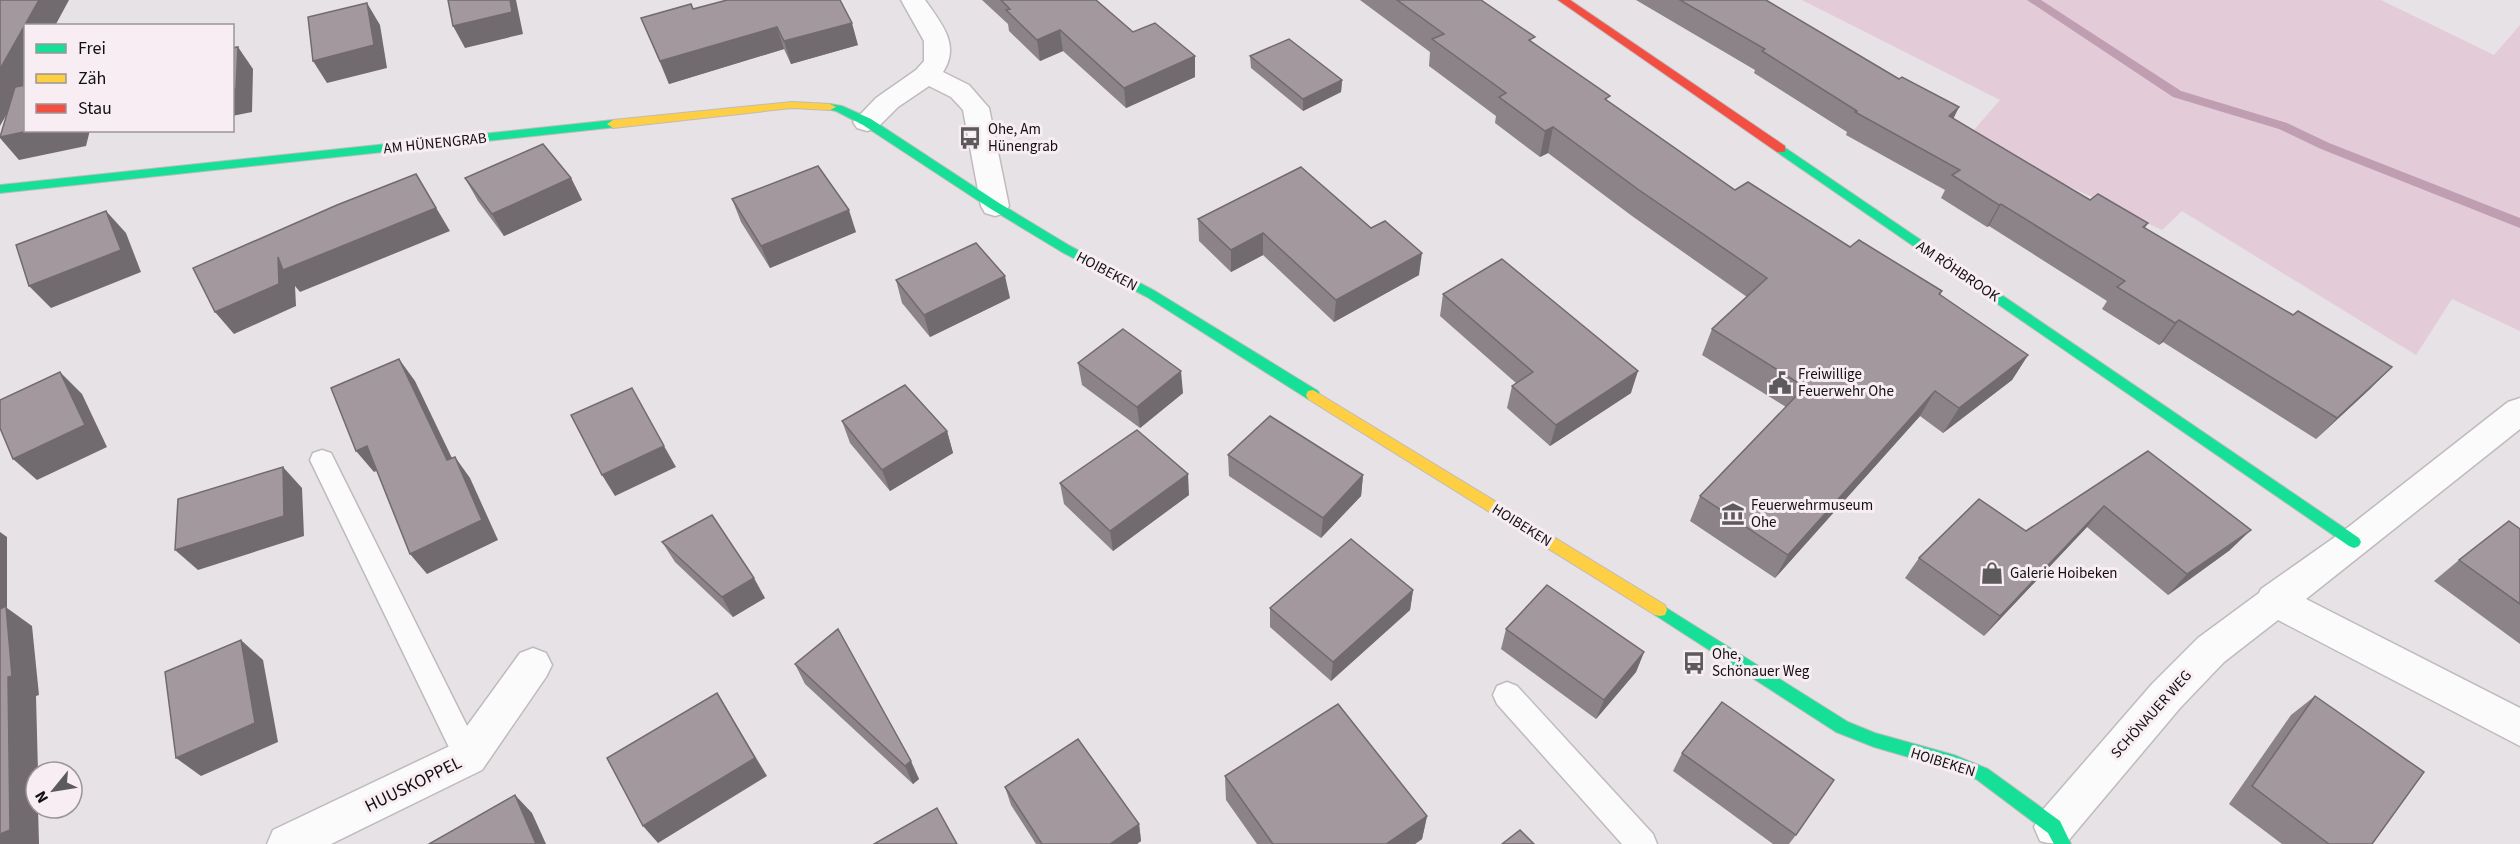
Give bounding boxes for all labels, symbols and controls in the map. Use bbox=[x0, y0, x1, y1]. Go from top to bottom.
legend bbox=[24, 24, 234, 132]
text: Frei bbox=[78, 36, 106, 61]
text: Zäh bbox=[78, 66, 106, 91]
text: Stau bbox=[78, 96, 112, 121]
place label: Ohe, Am Hünengrab bbox=[988, 119, 1058, 157]
bus stop icon: Ohe, Am Hünengrab bbox=[957, 125, 983, 151]
street label: AM HÜNENGRAB bbox=[382, 128, 488, 159]
street label: AM RÖHBROOK bbox=[1912, 236, 2004, 307]
street label: HOIBEKEN bbox=[1072, 247, 1141, 296]
place label: Freiwillige Feuerwehr Ohe bbox=[1798, 364, 1894, 402]
public building icon: Freiwillige Feuerwehr Ohe bbox=[1767, 370, 1793, 396]
place label: Feuerwehrmuseum Ohe bbox=[1751, 495, 1873, 533]
street label: HOIBEKEN bbox=[1488, 499, 1556, 552]
museum icon: Feuerwehrmuseum Ohe bbox=[1720, 501, 1746, 527]
shop icon: Galerie Hoibeken bbox=[1979, 560, 2005, 586]
place label: Galerie Hoibeken bbox=[2010, 563, 2118, 584]
place label: Ohe, Schönauer Weg bbox=[1712, 644, 1810, 682]
bus stop icon: Ohe, Schönauer Weg bbox=[1681, 650, 1707, 676]
street label: SCHÖNAUER WEG bbox=[2106, 666, 2197, 763]
street label: HOIBEKEN bbox=[1908, 743, 1978, 782]
street label: HUUSKOPPEL bbox=[361, 750, 466, 819]
north arrow bbox=[24, 760, 84, 820]
text: N bbox=[30, 787, 54, 807]

